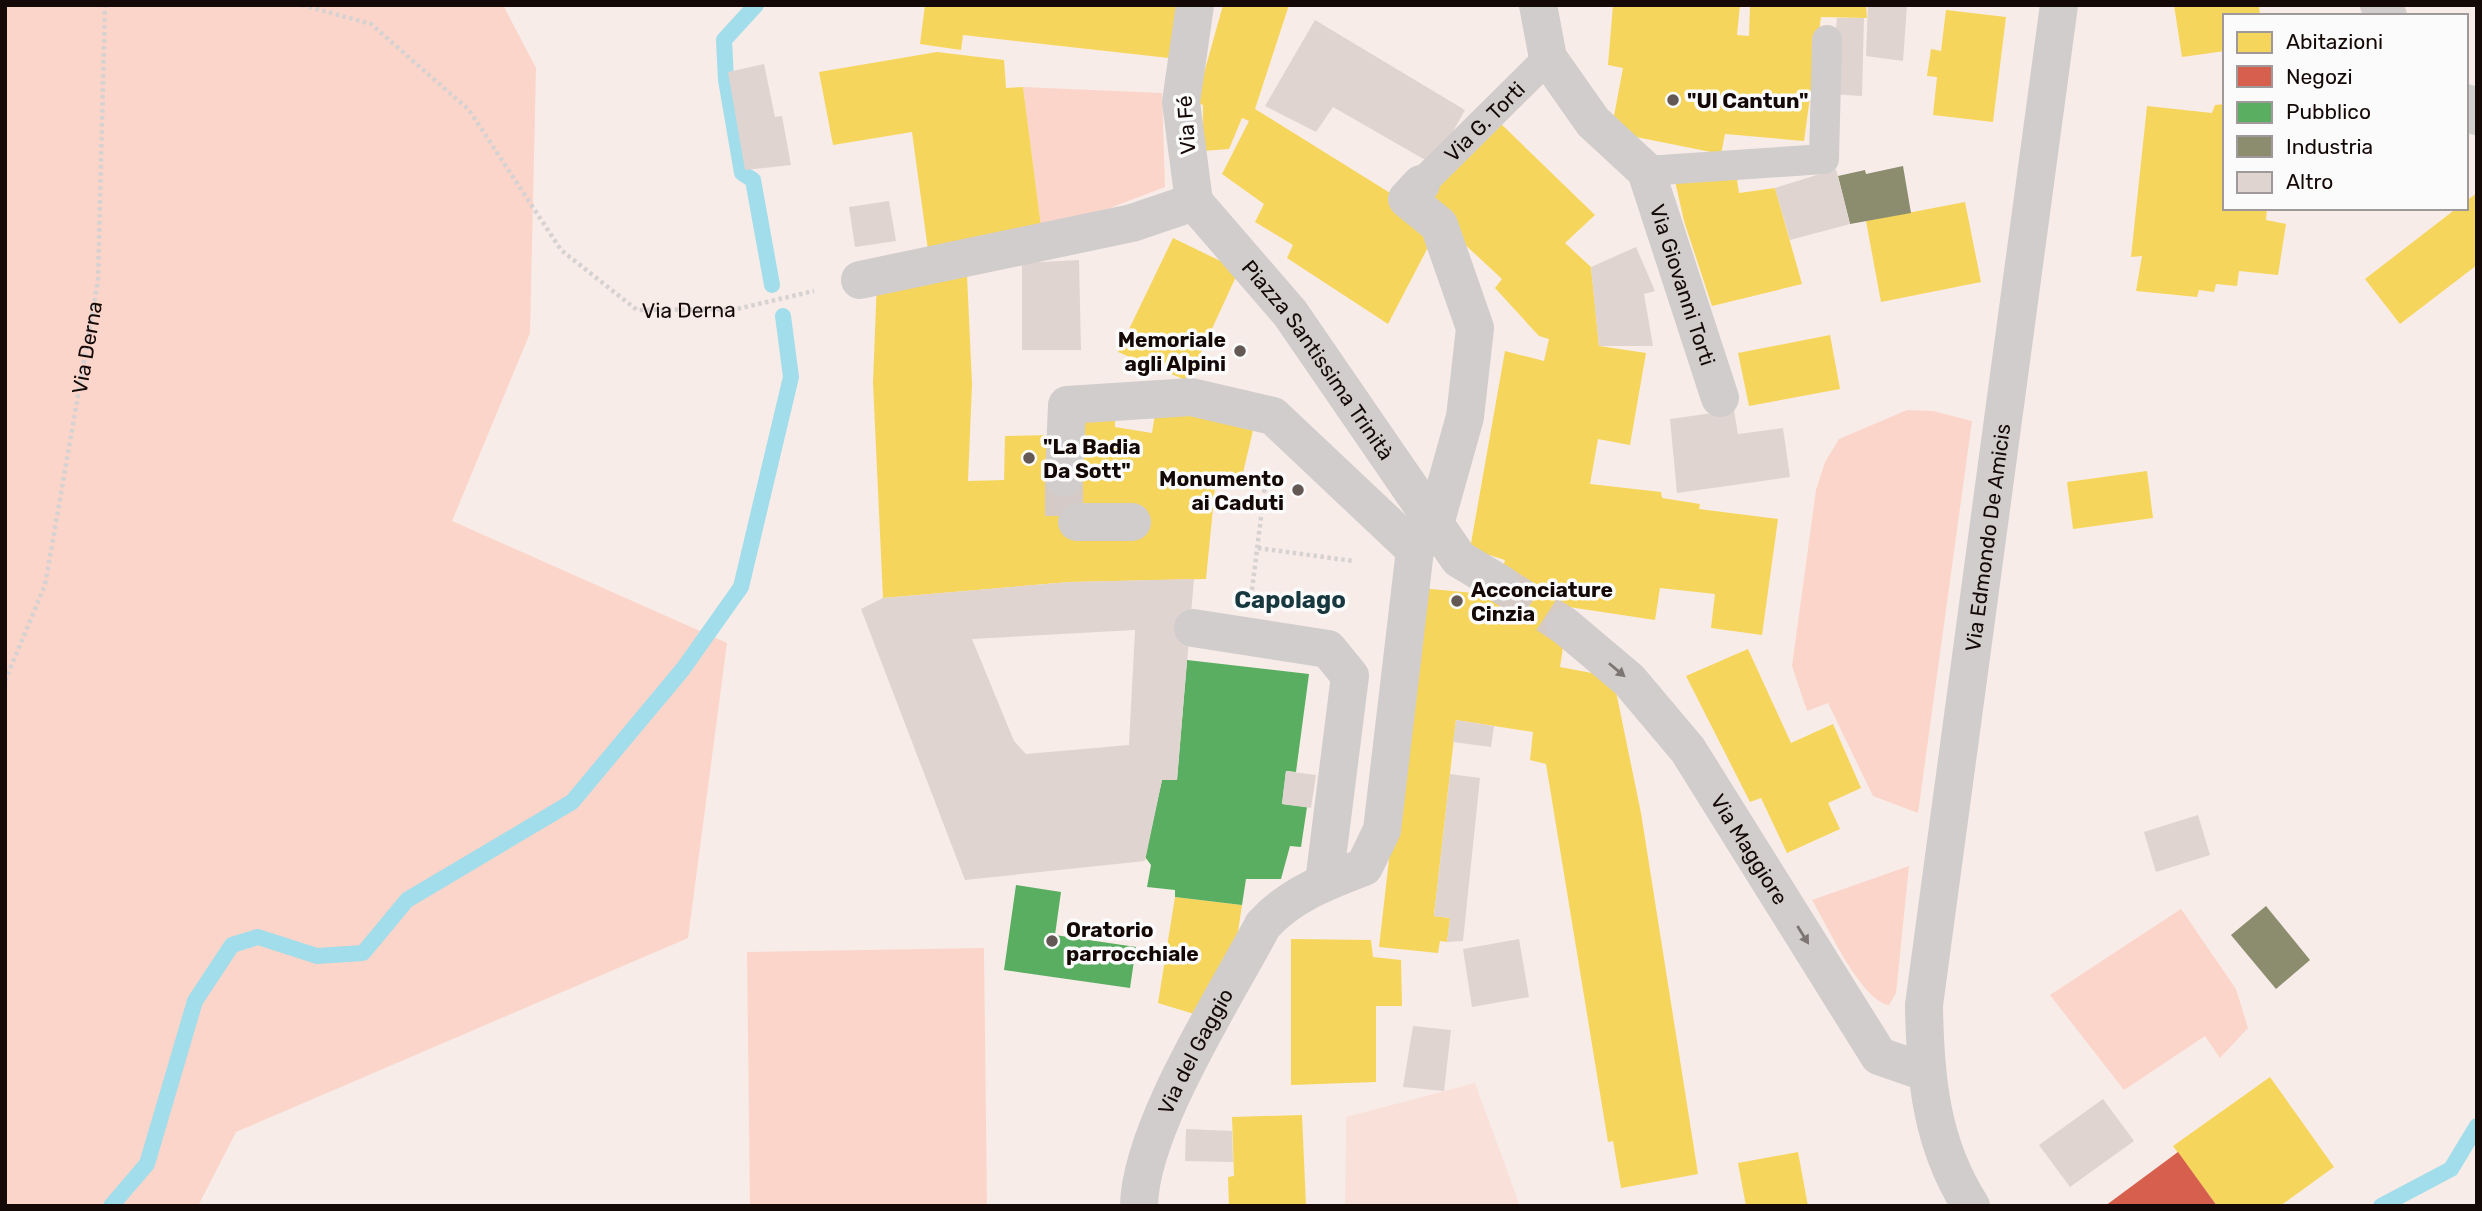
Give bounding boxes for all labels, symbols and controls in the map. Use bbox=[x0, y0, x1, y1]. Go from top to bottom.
legend bbox=[2223, 14, 2468, 210]
text: Abitazioni bbox=[2286, 29, 2383, 54]
text: Negozi bbox=[2286, 64, 2353, 89]
street label: Via G. Torti bbox=[1439, 76, 1530, 166]
place label: "Ul Cantun" bbox=[1687, 88, 1809, 113]
marker: "Ul Cantun" bbox=[1665, 92, 1681, 108]
street label: Via Fé bbox=[1171, 95, 1201, 155]
text: Pubblico bbox=[2286, 99, 2371, 124]
text: Industria bbox=[2286, 134, 2373, 159]
text: Altro bbox=[2286, 169, 2333, 194]
street label: Via Giovanni Torti bbox=[1645, 201, 1721, 369]
street label: Piazza Santissima Trinità bbox=[1237, 255, 1399, 464]
street label: Via Derna bbox=[642, 297, 736, 322]
street label: Via Derna bbox=[66, 299, 107, 396]
place label: Memoriale agli Alpini bbox=[1118, 327, 1226, 376]
marker: Memoriale agli Alpini bbox=[1232, 343, 1248, 359]
street label: Via Edmondo De Amicis bbox=[1959, 422, 2015, 653]
place label: "La Badia Da Sott" bbox=[1043, 434, 1141, 483]
marker: "La Badia Da Sott" bbox=[1021, 450, 1037, 466]
place label: Monumento ai Caduti bbox=[1159, 466, 1284, 515]
marker: Monumento ai Caduti bbox=[1290, 482, 1306, 498]
place label: Acconciature Cinzia bbox=[1471, 577, 1613, 626]
district label: Capolago bbox=[1234, 586, 1346, 614]
marker: Acconciature Cinzia bbox=[1449, 593, 1465, 609]
one-way arrow bbox=[1609, 662, 1626, 677]
street label: Via Maggiore bbox=[1706, 789, 1794, 909]
place label: Oratorio parrocchiale bbox=[1066, 917, 1199, 966]
one-way arrow bbox=[1797, 926, 1810, 945]
marker: Oratorio parrocchiale bbox=[1044, 933, 1060, 949]
street label: Via del Gaggio bbox=[1152, 984, 1238, 1118]

